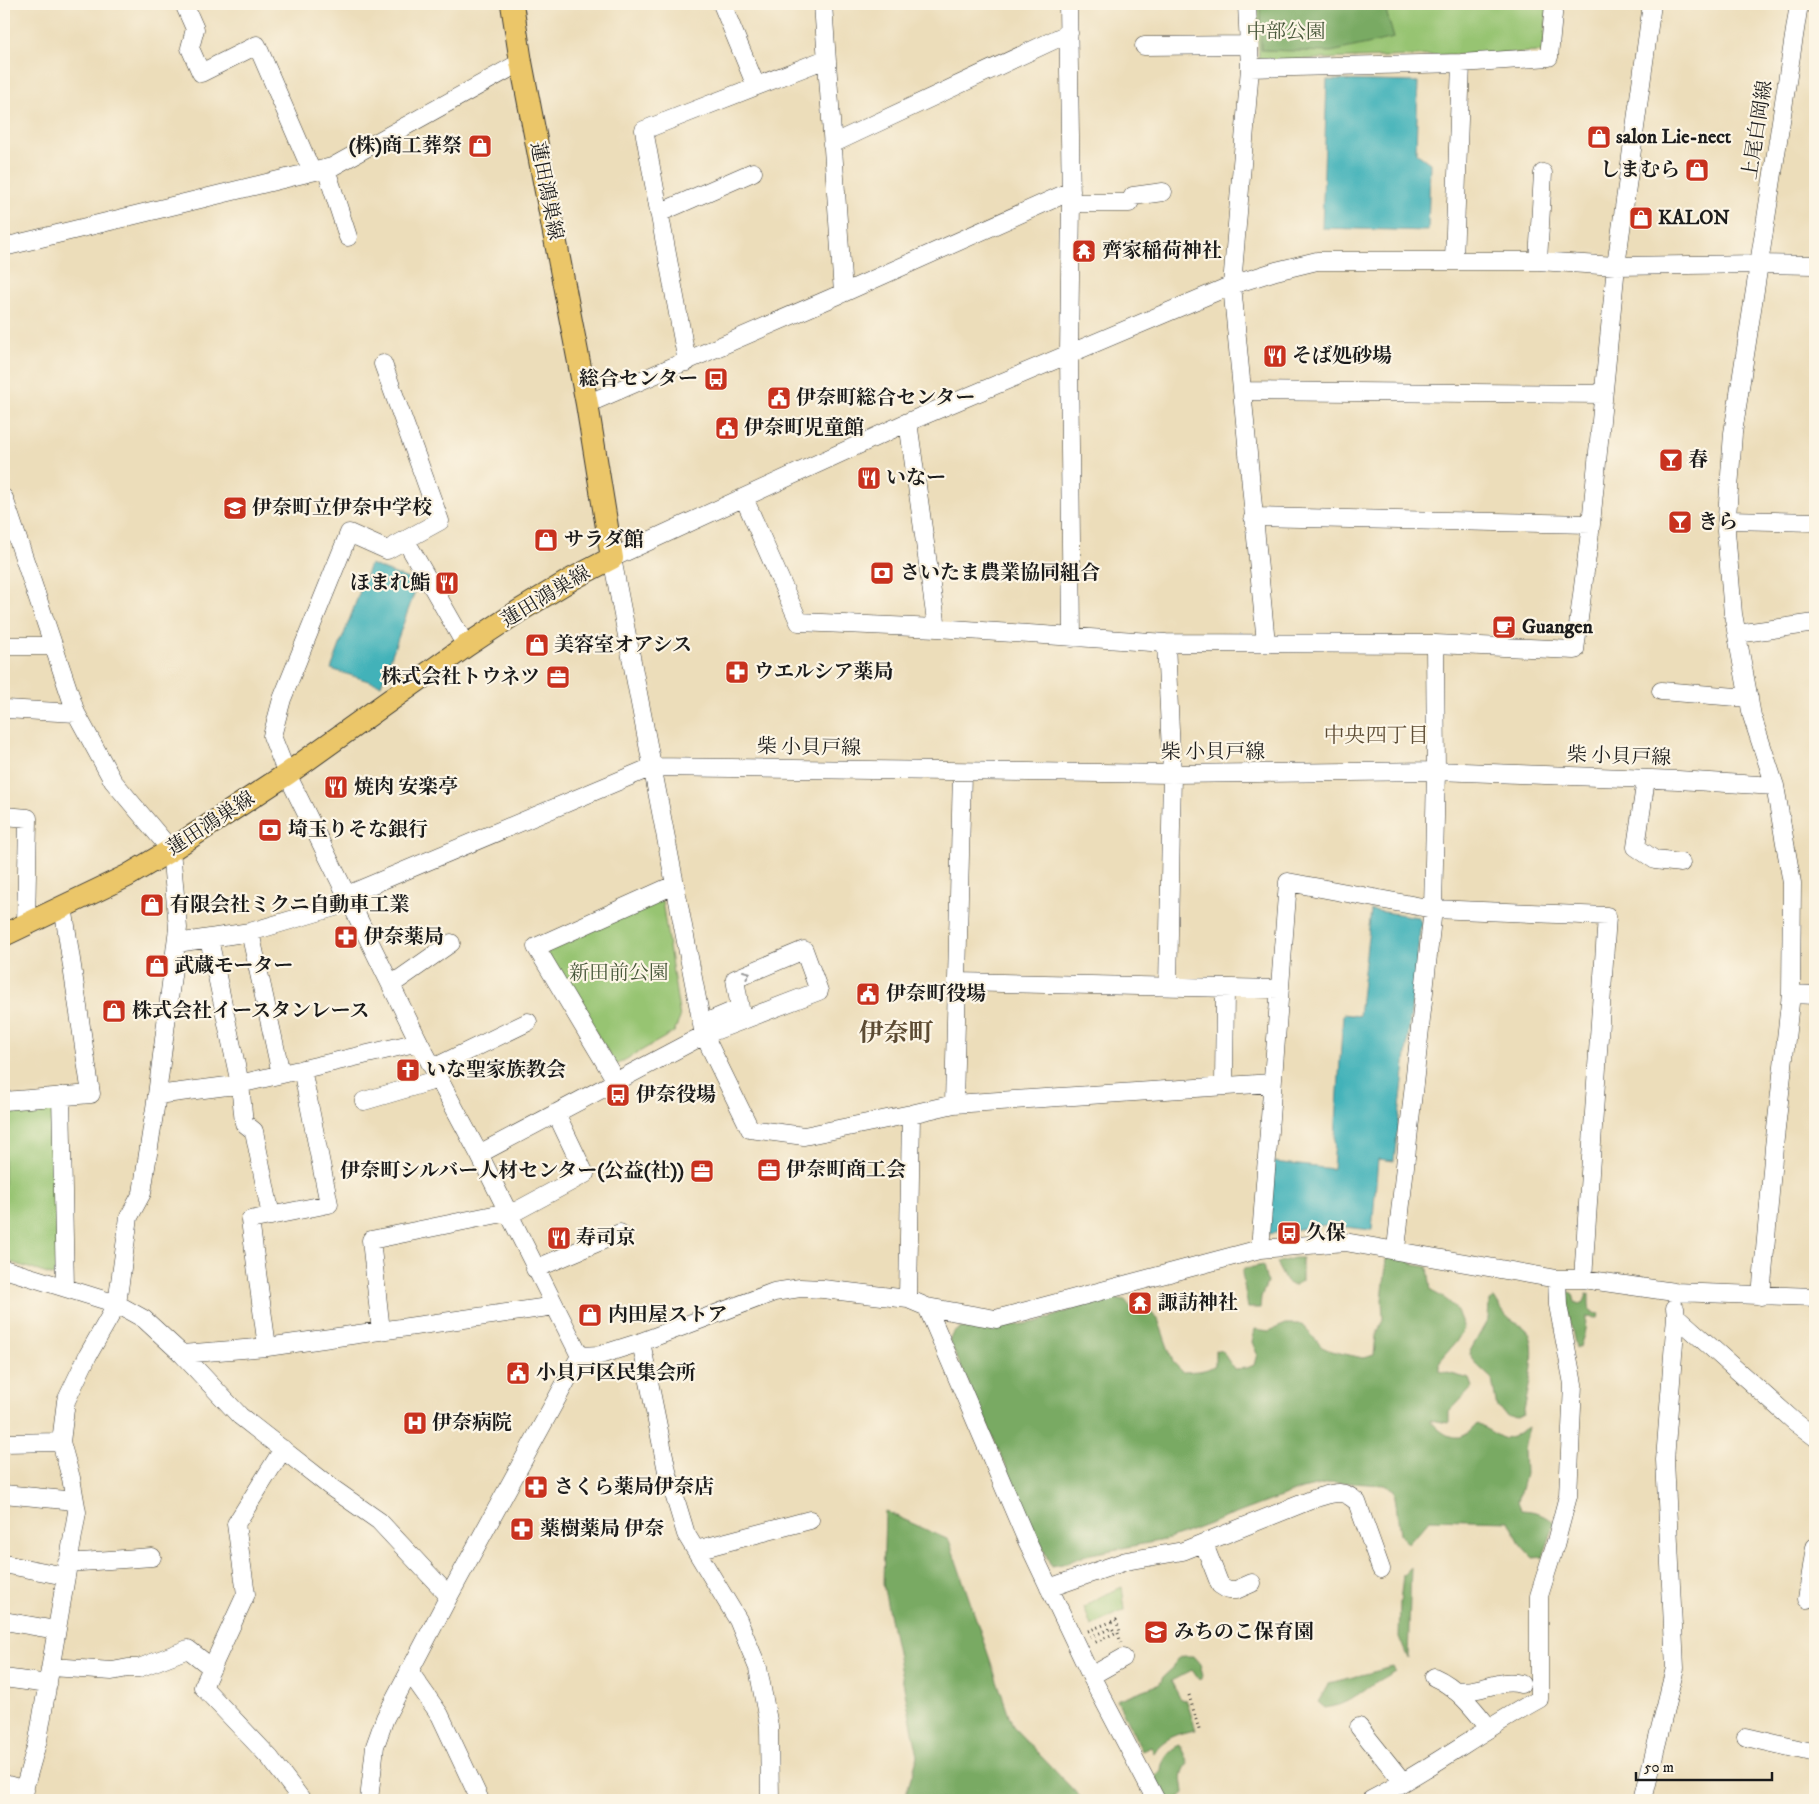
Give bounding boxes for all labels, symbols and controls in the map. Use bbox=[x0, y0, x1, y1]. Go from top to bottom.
park label: 中部公園 bbox=[1246, 20, 1326, 45]
street label: 上尾白岡線 bbox=[1738, 79, 1778, 181]
shop icon: salon Lie-nect bbox=[1586, 124, 1612, 150]
place label: salon Lie-nect bbox=[1616, 125, 1732, 150]
shop icon: (株)商工葬祭 bbox=[467, 133, 493, 159]
place label: (株)商工葬祭 bbox=[349, 134, 462, 159]
street label: 蓮田鴻巣線 bbox=[524, 140, 568, 242]
shop icon: しまむら bbox=[1684, 157, 1710, 183]
place label: しまむら bbox=[1600, 158, 1680, 183]
shop icon: KALON bbox=[1628, 205, 1654, 231]
place label: KALON bbox=[1658, 206, 1730, 231]
temple icon: 齊家稲荷神社 bbox=[1071, 238, 1097, 264]
place label: 齊家稲荷神社 bbox=[1102, 239, 1222, 264]
restaurant icon: そば処砂場 bbox=[1262, 343, 1288, 369]
place label: そば処砂場 bbox=[1292, 344, 1392, 369]
bus stop icon: 総合センター bbox=[703, 366, 729, 392]
place label: 総合センター bbox=[579, 367, 698, 392]
public building icon: 伊奈町総合センター bbox=[766, 385, 792, 411]
place label: 伊奈町総合センター bbox=[796, 386, 975, 411]
public building icon: 伊奈町児童館 bbox=[714, 415, 740, 441]
place label: 伊奈町児童館 bbox=[744, 416, 864, 441]
bar icon: 春 bbox=[1658, 447, 1684, 473]
place label: 春 bbox=[1688, 448, 1708, 473]
restaurant icon: いなー bbox=[856, 465, 882, 491]
place label: いなー bbox=[886, 466, 946, 491]
school or university icon: 伊奈町立伊奈中学校 bbox=[222, 495, 248, 521]
place label: 伊奈町立伊奈中学校 bbox=[252, 496, 432, 521]
bar icon: きら bbox=[1667, 509, 1693, 535]
place label: きら bbox=[1698, 510, 1738, 535]
shop icon: サラダ館 bbox=[533, 527, 559, 553]
place label: サラダ館 bbox=[564, 528, 644, 553]
bank icon: さいたま農業協同組合 bbox=[869, 560, 895, 586]
street label: 蓮田鴻巣線 bbox=[497, 561, 595, 633]
place label: さいたま農業協同組合 bbox=[900, 561, 1100, 586]
restaurant icon: ほまれ鮨 bbox=[434, 570, 460, 596]
place label: ほまれ鮨 bbox=[350, 571, 430, 596]
cafe icon: Guangen bbox=[1491, 614, 1517, 640]
place label: Guangen bbox=[1522, 615, 1594, 640]
shop icon: 美容室オアシス bbox=[524, 632, 550, 658]
place label: 美容室オアシス bbox=[554, 633, 692, 658]
pharmacy icon: ウエルシア薬局 bbox=[724, 659, 750, 685]
place label: ウエルシア薬局 bbox=[754, 660, 894, 685]
office icon: 株式会社トウネツ bbox=[545, 664, 571, 690]
place label: 株式会社トウネツ bbox=[381, 665, 540, 690]
district label: 中央四丁目 bbox=[1324, 723, 1429, 749]
street label: 柴 小貝戸線 bbox=[757, 735, 861, 761]
street label: 柴 小貝戸線 bbox=[1161, 740, 1265, 765]
street label: 柴 小貝戸線 bbox=[1566, 743, 1672, 771]
restaurant icon: 焼肉 安楽亭 bbox=[323, 774, 349, 800]
place label: 焼肉 安楽亭 bbox=[354, 775, 458, 800]
street label: 蓮田鴻巣線 bbox=[162, 786, 260, 862]
bank icon: 埼玉りそな銀行 bbox=[257, 817, 283, 843]
place label: 埼玉りそな銀行 bbox=[288, 818, 428, 843]
shop icon: 有限会社ミクニ自動車工業 bbox=[139, 892, 165, 918]
place label: 有限会社ミクニ自動車工業 bbox=[170, 893, 410, 918]
pharmacy icon: 伊奈薬局 bbox=[333, 924, 359, 950]
place label: 伊奈薬局 bbox=[364, 925, 444, 950]
shop icon: 武蔵モーター bbox=[144, 953, 170, 979]
place label: 武蔵モーター bbox=[174, 954, 293, 979]
park label: 新田前公園 bbox=[569, 961, 669, 986]
one-way arrow bbox=[742, 970, 751, 981]
public building icon: 伊奈町役場 bbox=[855, 981, 881, 1007]
place label: 伊奈町役場 bbox=[886, 982, 986, 1007]
shop icon: 株式会社イースタンレース bbox=[101, 998, 127, 1024]
place label: 株式会社イースタンレース bbox=[132, 999, 370, 1024]
district label: 伊奈町 bbox=[858, 1018, 934, 1049]
church icon: いな聖家族教会 bbox=[395, 1057, 421, 1083]
place label: いな聖家族教会 bbox=[426, 1058, 566, 1083]
bus stop icon: 伊奈役場 bbox=[605, 1082, 631, 1108]
place label: 伊奈役場 bbox=[636, 1083, 716, 1108]
office icon: 伊奈町商工会 bbox=[756, 1157, 782, 1183]
office icon: 伊奈町シルバー人材センター(公益(社)) bbox=[689, 1158, 715, 1184]
place label: 伊奈町商工会 bbox=[786, 1158, 906, 1183]
place label: 伊奈町シルバー人材センター(公益(社)) bbox=[340, 1159, 684, 1184]
bus stop icon: 久保 bbox=[1276, 1220, 1302, 1246]
place label: 久保 bbox=[1306, 1221, 1346, 1246]
restaurant icon: 寿司京 bbox=[546, 1225, 572, 1251]
place label: 寿司京 bbox=[576, 1226, 636, 1251]
temple icon: 諏訪神社 bbox=[1127, 1290, 1153, 1316]
place label: 諏訪神社 bbox=[1158, 1291, 1238, 1316]
shop icon: 内田屋ストア bbox=[577, 1302, 603, 1328]
place label: 内田屋ストア bbox=[608, 1303, 727, 1328]
public building icon: 小貝戸区民集会所 bbox=[505, 1360, 531, 1386]
place label: 小貝戸区民集会所 bbox=[536, 1361, 696, 1386]
hospital icon: 伊奈病院 bbox=[402, 1410, 428, 1436]
place label: 伊奈病院 bbox=[432, 1411, 512, 1436]
pharmacy icon: さくら薬局伊奈店 bbox=[523, 1474, 549, 1500]
place label: さくら薬局伊奈店 bbox=[554, 1475, 714, 1500]
pharmacy icon: 薬樹薬局 伊奈 bbox=[509, 1516, 535, 1542]
place label: 薬樹薬局 伊奈 bbox=[540, 1517, 664, 1542]
school or university icon: みちのこ保育園 bbox=[1143, 1619, 1169, 1645]
place label: みちのこ保育園 bbox=[1174, 1620, 1314, 1645]
scale bar bbox=[1636, 1749, 1773, 1781]
text: 50 m bbox=[1644, 1758, 1674, 1777]

